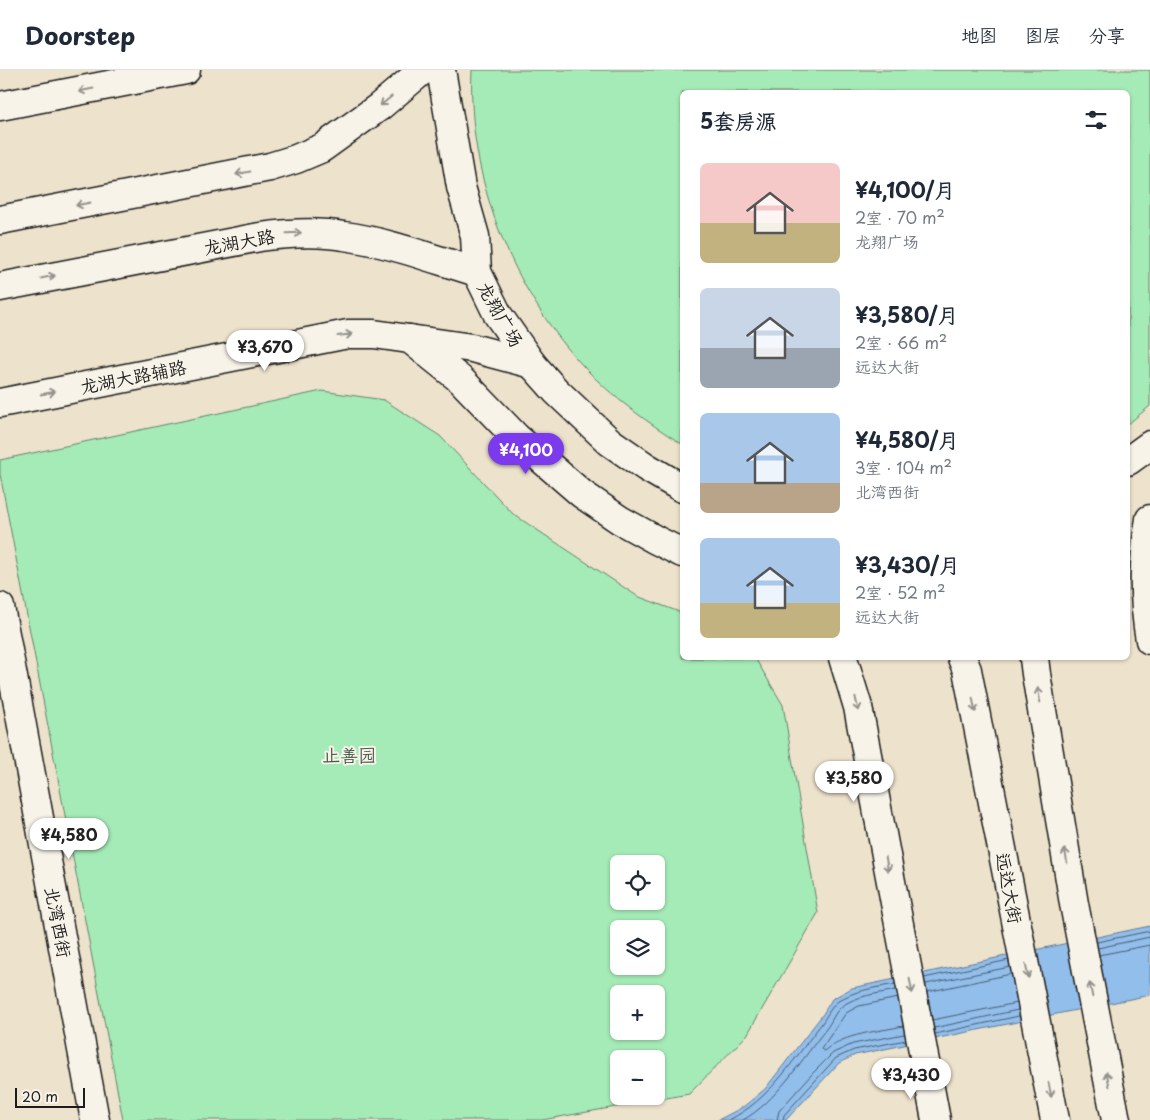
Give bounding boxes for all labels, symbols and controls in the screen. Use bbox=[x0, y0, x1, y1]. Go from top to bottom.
text: Doorstep bbox=[25, 17, 135, 53]
text: 地图 bbox=[961, 21, 997, 48]
text: 图层 bbox=[1025, 21, 1061, 48]
text: 分享 bbox=[1089, 21, 1125, 48]
one-way arrow bbox=[79, 85, 95, 95]
one-way arrow bbox=[379, 96, 392, 107]
text: 5套房源 bbox=[700, 104, 776, 136]
icon: filters bbox=[1082, 106, 1110, 134]
one-way arrow bbox=[235, 168, 251, 178]
text: ¥4,100/月 bbox=[855, 173, 955, 205]
icon: home bbox=[740, 183, 800, 243]
one-way arrow bbox=[76, 199, 92, 209]
text: 2室 · 70 m² bbox=[855, 205, 945, 229]
street label: 龙湖大路 bbox=[201, 221, 277, 261]
one-way arrow bbox=[286, 228, 302, 238]
text: 龙翔广场 bbox=[855, 229, 919, 253]
one-way arrow bbox=[39, 272, 55, 282]
street label: 龙翔广场 bbox=[471, 276, 531, 352]
text: ¥3,580/月 bbox=[855, 298, 959, 330]
icon: home bbox=[740, 308, 800, 368]
pin: ¥3,670 bbox=[224, 330, 306, 372]
one-way arrow bbox=[336, 330, 352, 340]
text: 2室 · 66 m² bbox=[855, 330, 947, 354]
text: ¥3,670 bbox=[237, 334, 293, 358]
street label: 龙湖大路辅路 bbox=[77, 352, 189, 400]
text: 远达大街 bbox=[855, 354, 919, 378]
one-way arrow bbox=[39, 388, 55, 398]
text: ¥4,580/月 bbox=[855, 423, 959, 455]
pin: ¥4,100 bbox=[485, 432, 567, 475]
icon: home bbox=[740, 433, 800, 493]
text: ¥4,100 bbox=[499, 437, 553, 461]
text: 3室 · 104 m² bbox=[855, 455, 952, 479]
text: 北湾西街 bbox=[855, 479, 919, 503]
text: ¥3,430/月 bbox=[855, 548, 960, 580]
icon: home bbox=[740, 558, 800, 618]
text: 2室 · 52 m² bbox=[855, 580, 946, 604]
text: 远达大街 bbox=[855, 604, 919, 628]
one-way arrow bbox=[1034, 688, 1044, 704]
one-way arrow bbox=[853, 696, 862, 712]
one-way arrow bbox=[969, 696, 979, 712]
park label: 止善园 bbox=[322, 741, 376, 768]
pin: ¥3,580 bbox=[813, 760, 895, 803]
text: ¥3,580 bbox=[826, 765, 882, 789]
pin: ¥4,580 bbox=[28, 818, 110, 860]
text: ¥4,580 bbox=[41, 822, 97, 846]
one-way arrow bbox=[1061, 848, 1071, 864]
street label: 远达大街 bbox=[990, 850, 1030, 926]
map controls bbox=[610, 855, 665, 1105]
button: locate bbox=[610, 855, 665, 910]
one-way arrow bbox=[883, 855, 893, 871]
street label: 北湾西街 bbox=[39, 884, 79, 960]
button: layers bbox=[610, 920, 665, 975]
one-way arrow bbox=[1022, 963, 1032, 979]
one-way arrow bbox=[906, 978, 916, 994]
one-way arrow bbox=[1085, 982, 1095, 998]
button: + bbox=[610, 985, 665, 1040]
button: − bbox=[610, 1050, 665, 1105]
pin: ¥3,430 bbox=[870, 1058, 952, 1100]
text: ¥3,430 bbox=[882, 1062, 940, 1086]
one-way arrow bbox=[1103, 1071, 1112, 1087]
one-way arrow bbox=[1045, 1082, 1055, 1098]
scale bar bbox=[15, 1085, 85, 1108]
text: 20 m bbox=[22, 1086, 58, 1107]

